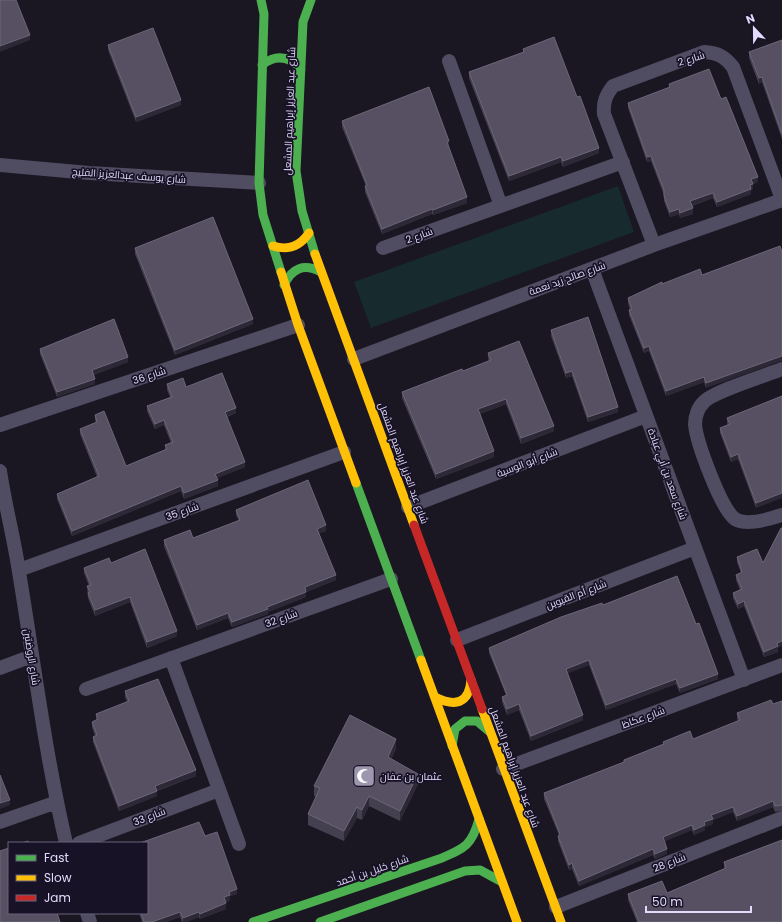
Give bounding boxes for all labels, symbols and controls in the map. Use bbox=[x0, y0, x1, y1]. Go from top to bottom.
north arrow bbox=[734, 8, 774, 48]
text: N bbox=[743, 10, 757, 28]
street label: شارع عبد العزيز إبراهيم المشعل bbox=[280, 47, 299, 175]
street label: شارع 2 bbox=[676, 47, 707, 70]
street label: شارع يوسف عبدالعزيز الفليج bbox=[71, 164, 186, 187]
street label: شارع 2 bbox=[404, 224, 435, 247]
street label: شارع صالح زيد نعمة bbox=[527, 258, 608, 299]
street label: شارع 36 bbox=[131, 363, 168, 388]
street label: شارع عبد العزيز إبراهيم المشعل bbox=[375, 400, 433, 526]
street label: شارع سعد بن أبي عبادة bbox=[644, 426, 691, 522]
street label: شارع أبو الوسية bbox=[495, 444, 560, 481]
street label: شارع 35 bbox=[164, 499, 201, 524]
street label: شارع أم القيوين bbox=[544, 576, 609, 613]
street label: شارع 32 bbox=[263, 606, 300, 631]
street label: شارع الروضتين bbox=[20, 628, 43, 686]
street label: شارع عكاظ bbox=[619, 703, 667, 732]
street label: شارع عبد العزيز إبراهيم المشعل bbox=[486, 704, 544, 830]
mosque icon: عثمان بن عفان bbox=[351, 763, 377, 789]
place label: عثمان بن عفان bbox=[380, 769, 442, 784]
street label: شارع 33 bbox=[131, 803, 168, 830]
legend bbox=[8, 842, 148, 914]
text: Fast bbox=[44, 849, 69, 866]
street label: شارع 28 bbox=[651, 849, 688, 876]
street label: شارع خليل بن أحمد bbox=[334, 851, 411, 890]
text: Slow bbox=[44, 869, 72, 886]
scale bar bbox=[646, 888, 751, 914]
text: Jam bbox=[44, 889, 71, 906]
text: 50 m bbox=[652, 893, 683, 910]

